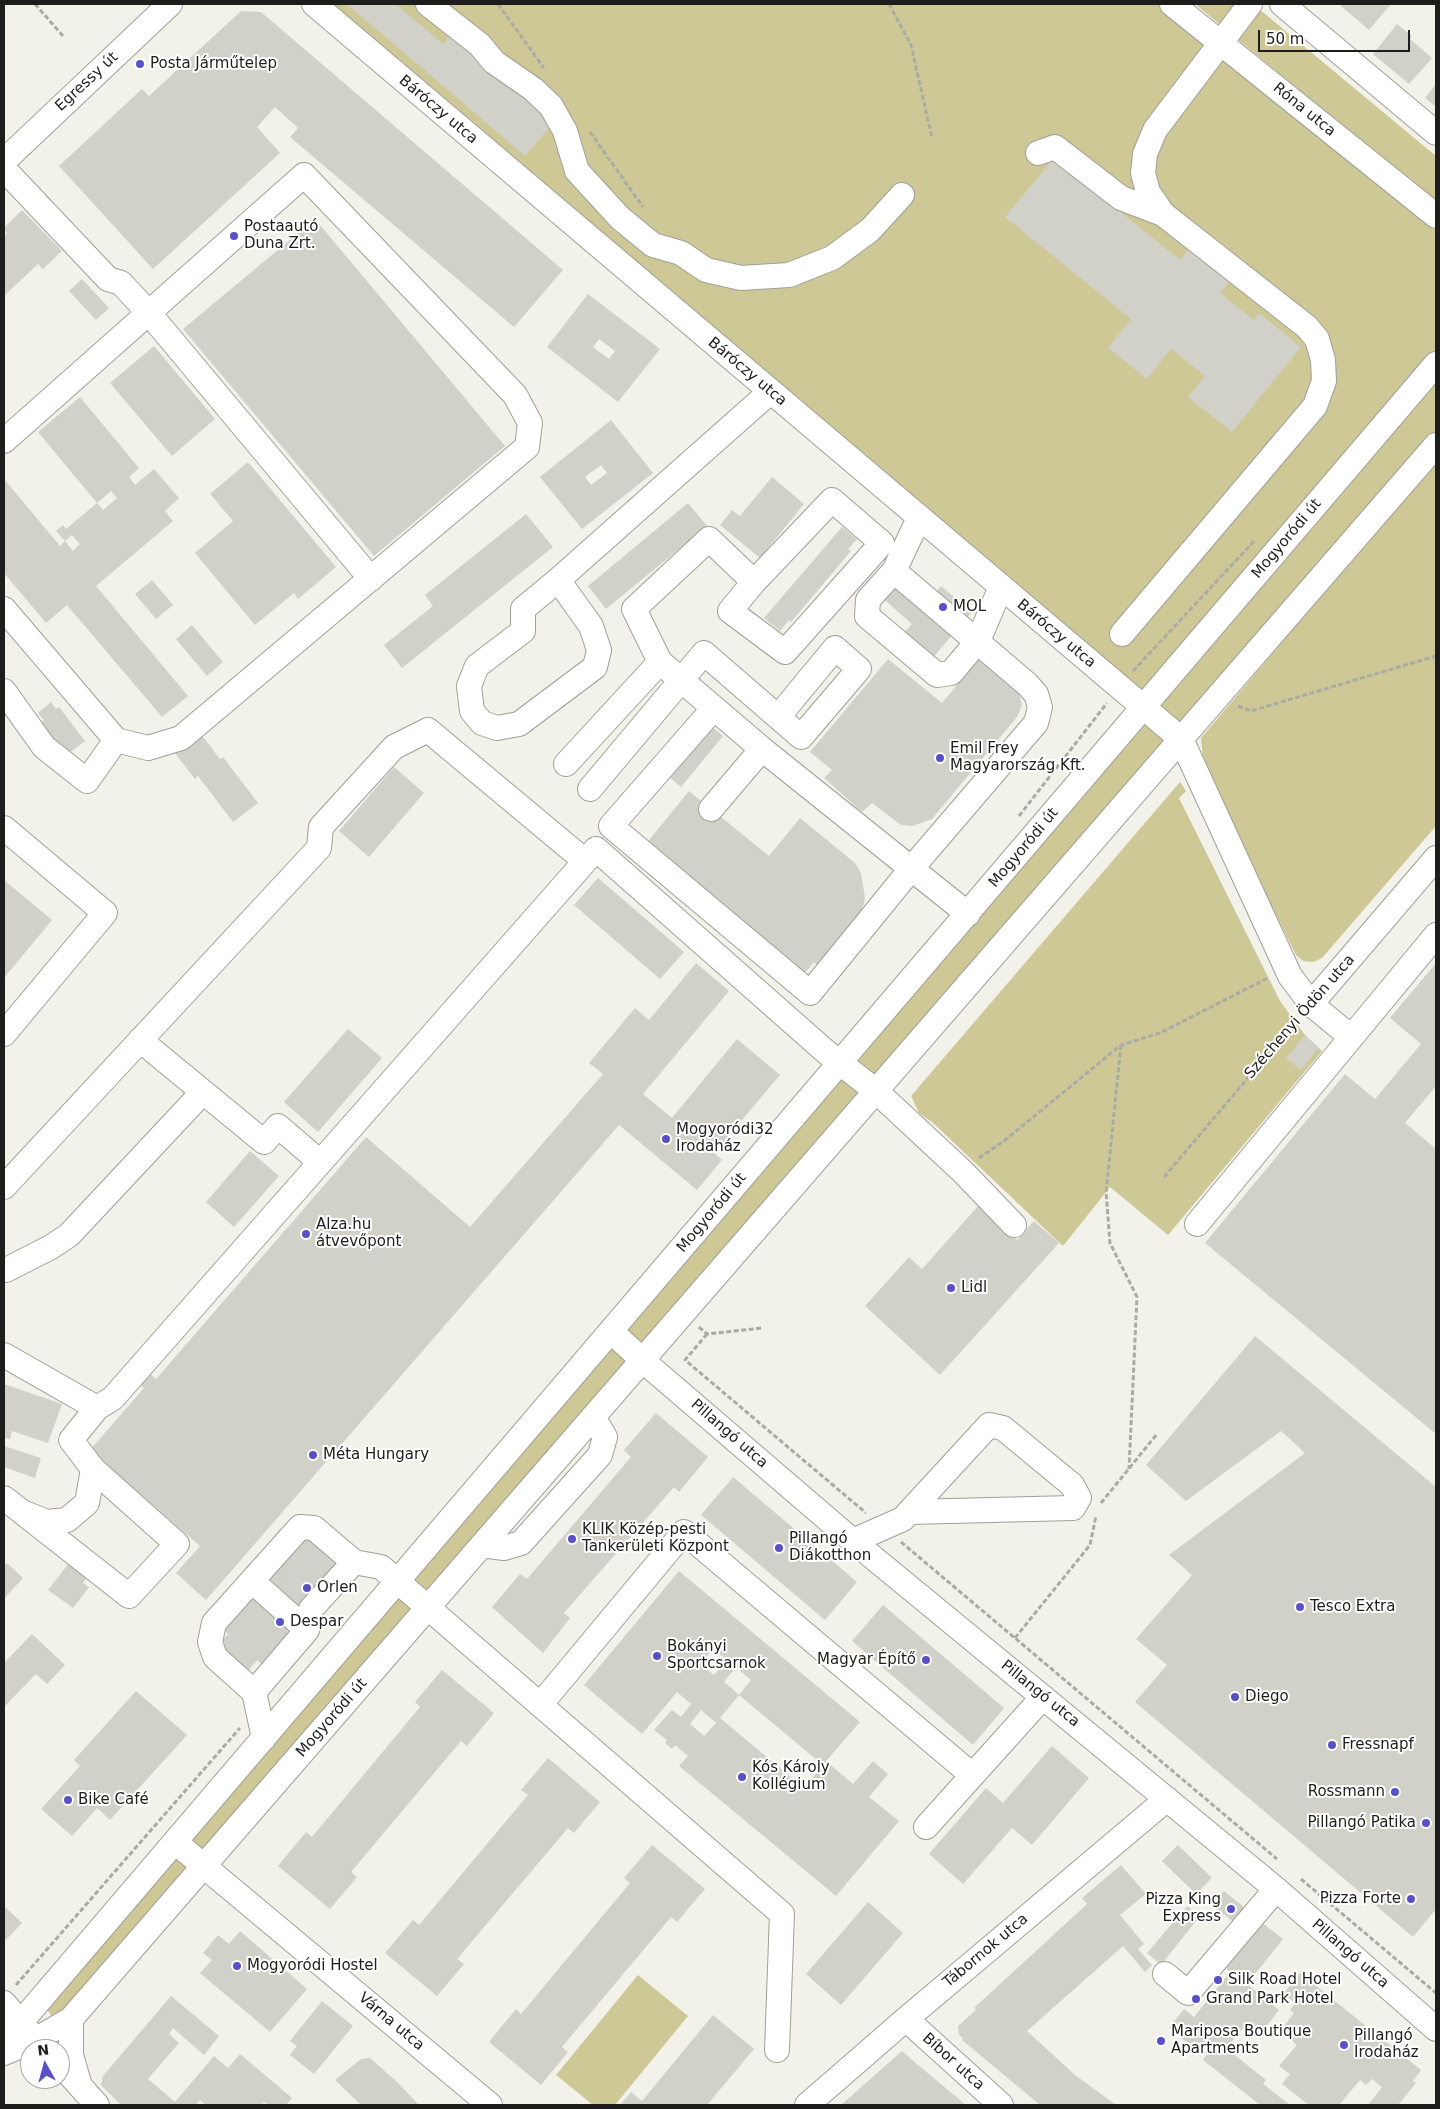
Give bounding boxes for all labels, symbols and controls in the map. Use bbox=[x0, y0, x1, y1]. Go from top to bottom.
scale bar bbox=[1260, 20, 1412, 52]
text: 50 m bbox=[1266, 30, 1304, 48]
street label: Egressy út bbox=[52, 49, 122, 115]
place label: Posta Járműtelep bbox=[150, 55, 277, 73]
marker: Posta Járműtelep bbox=[134, 58, 146, 70]
street label: Báróczy utca bbox=[395, 72, 481, 148]
street label: Róna utca bbox=[1269, 79, 1339, 141]
place label: Postaautó Duna Zrt. bbox=[244, 218, 318, 253]
marker: Postaautó Duna Zrt. bbox=[228, 230, 240, 242]
street label: Báróczy utca bbox=[704, 334, 790, 410]
street label: Mogyoródi út bbox=[1248, 495, 1326, 583]
street label: Báróczy utca bbox=[1013, 596, 1099, 672]
place label: MOL bbox=[953, 598, 986, 616]
marker: MOL bbox=[937, 601, 949, 613]
place label: Emil Frey Magyarország Kft. bbox=[950, 740, 1086, 775]
marker: Emil Frey Magyarország Kft. bbox=[934, 752, 946, 764]
street label: Mogyoródi út bbox=[985, 804, 1063, 892]
street label: Széchenyi Ödön utca bbox=[1241, 951, 1359, 1083]
place label: Mogyoródi32 Irodaház bbox=[676, 1121, 773, 1156]
marker: Mogyoródi32 Irodaház bbox=[660, 1133, 672, 1145]
street label: Mogyoródi út bbox=[673, 1169, 751, 1257]
place label: Alza.hu átvevőpont bbox=[316, 1216, 401, 1251]
marker: Alza.hu átvevőpont bbox=[300, 1228, 312, 1240]
place label: Lidl bbox=[961, 1279, 987, 1297]
marker: Lidl bbox=[945, 1282, 957, 1294]
street label: Pillangó utca bbox=[687, 1396, 771, 1472]
place label: Méta Hungary bbox=[323, 1446, 429, 1464]
marker: Méta Hungary bbox=[307, 1449, 319, 1461]
place label: KLIK Közép-pesti Tankerületi Központ bbox=[582, 1521, 729, 1556]
place label: Pillangó Diákotthon bbox=[789, 1530, 871, 1565]
marker: KLIK Közép-pesti Tankerületi Központ bbox=[566, 1533, 578, 1545]
marker: Pillangó Diákotthon bbox=[773, 1542, 785, 1554]
place label: Orlen bbox=[317, 1579, 358, 1597]
marker: Orlen bbox=[301, 1582, 313, 1594]
place label: Tesco Extra bbox=[1310, 1598, 1395, 1616]
marker: Tesco Extra bbox=[1294, 1601, 1306, 1613]
place label: Despar bbox=[290, 1613, 343, 1631]
marker: Despar bbox=[274, 1616, 286, 1628]
place label: Bokányi Sportcsarnok bbox=[667, 1638, 766, 1673]
marker: Bokányi Sportcsarnok bbox=[651, 1650, 663, 1662]
place label: Magyar Építő bbox=[817, 1651, 916, 1669]
marker: Magyar Építő bbox=[920, 1654, 932, 1666]
street label: Pillangó utca bbox=[997, 1657, 1083, 1731]
street label: Mogyoródi út bbox=[293, 1675, 371, 1761]
place label: Diego bbox=[1245, 1688, 1289, 1706]
marker: Diego bbox=[1229, 1691, 1241, 1703]
place label: Fressnapf bbox=[1342, 1736, 1414, 1754]
marker: Fressnapf bbox=[1326, 1739, 1338, 1751]
place label: Kós Károly Kollégium bbox=[752, 1759, 830, 1794]
marker: Kós Károly Kollégium bbox=[736, 1771, 748, 1783]
place label: Rossmann bbox=[1308, 1783, 1385, 1801]
marker: Rossmann bbox=[1389, 1786, 1401, 1798]
place label: Bike Café bbox=[78, 1791, 149, 1809]
marker: Bike Café bbox=[62, 1794, 74, 1806]
place label: Pillangó Patika bbox=[1307, 1814, 1416, 1832]
marker: Pillangó Patika bbox=[1420, 1817, 1432, 1829]
place label: Pizza Forte bbox=[1320, 1890, 1401, 1908]
place label: Pizza King Express bbox=[1145, 1891, 1221, 1926]
marker: Pizza Forte bbox=[1405, 1893, 1417, 1905]
marker: Pizza King Express bbox=[1225, 1903, 1237, 1915]
street label: Tábornok utca bbox=[940, 1910, 1032, 1992]
street label: Pillangó utca bbox=[1308, 1916, 1392, 1992]
place label: Mogyoródi Hostel bbox=[247, 1957, 378, 1975]
marker: Mogyoródi Hostel bbox=[231, 1960, 243, 1972]
place label: Silk Road Hotel bbox=[1228, 1971, 1341, 1989]
marker: Silk Road Hotel bbox=[1212, 1974, 1224, 1986]
street label: Várna utca bbox=[354, 1989, 428, 2055]
place label: Grand Park Hotel bbox=[1206, 1990, 1334, 2008]
marker: Grand Park Hotel bbox=[1190, 1993, 1202, 2005]
place label: Mariposa Boutique Apartments bbox=[1171, 2023, 1311, 2058]
place label: Pillangó Irodaház bbox=[1354, 2027, 1419, 2062]
street label: Bíbor utca bbox=[918, 2030, 988, 2094]
marker: Mariposa Boutique Apartments bbox=[1155, 2035, 1167, 2047]
north arrow bbox=[20, 2039, 70, 2089]
marker: Pillangó Irodaház bbox=[1338, 2039, 1350, 2051]
text: N bbox=[37, 2041, 50, 2059]

